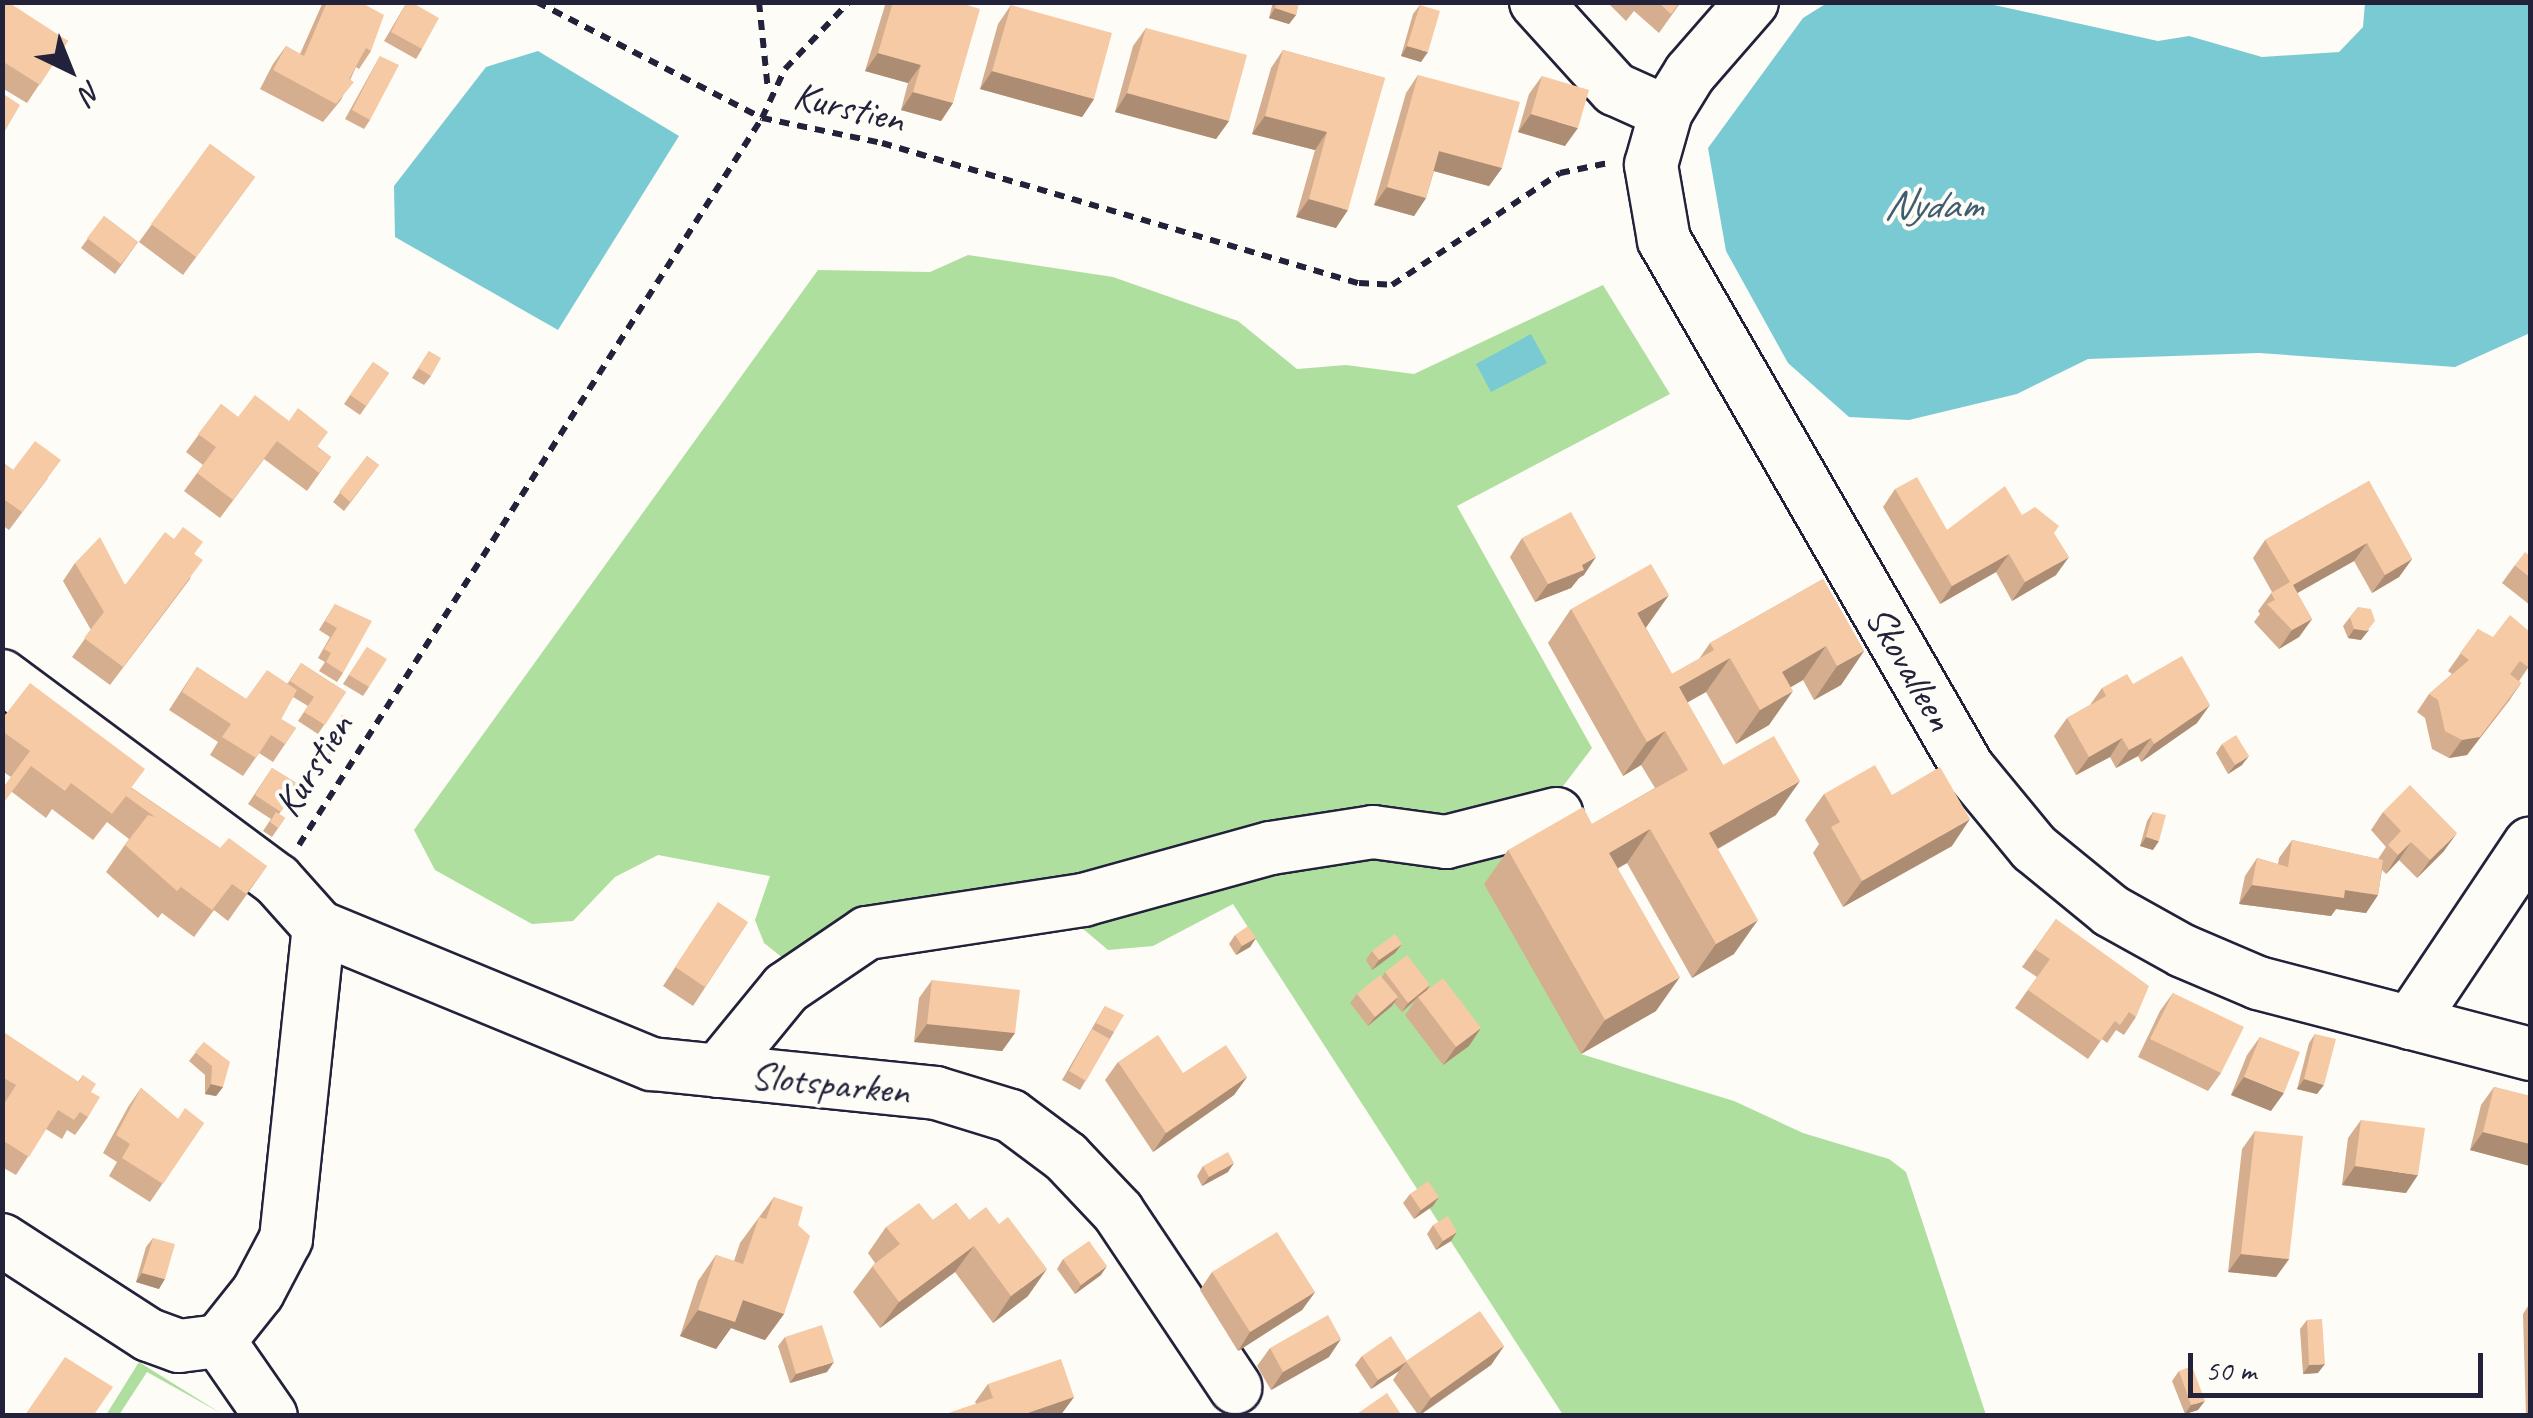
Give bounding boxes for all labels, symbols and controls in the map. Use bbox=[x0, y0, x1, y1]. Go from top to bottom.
north arrow bbox=[20, 20, 120, 120]
street label: Kurstien bbox=[789, 71, 909, 143]
text: N bbox=[73, 74, 109, 111]
water label: Nydam bbox=[1884, 180, 1982, 230]
street label: Skovalleen bbox=[1855, 597, 1965, 739]
street label: Kurstien bbox=[263, 705, 363, 825]
street label: Slotsparken bbox=[748, 1051, 912, 1115]
scale bar bbox=[2193, 1333, 2488, 1395]
text: 50 m bbox=[2205, 1351, 2256, 1389]

